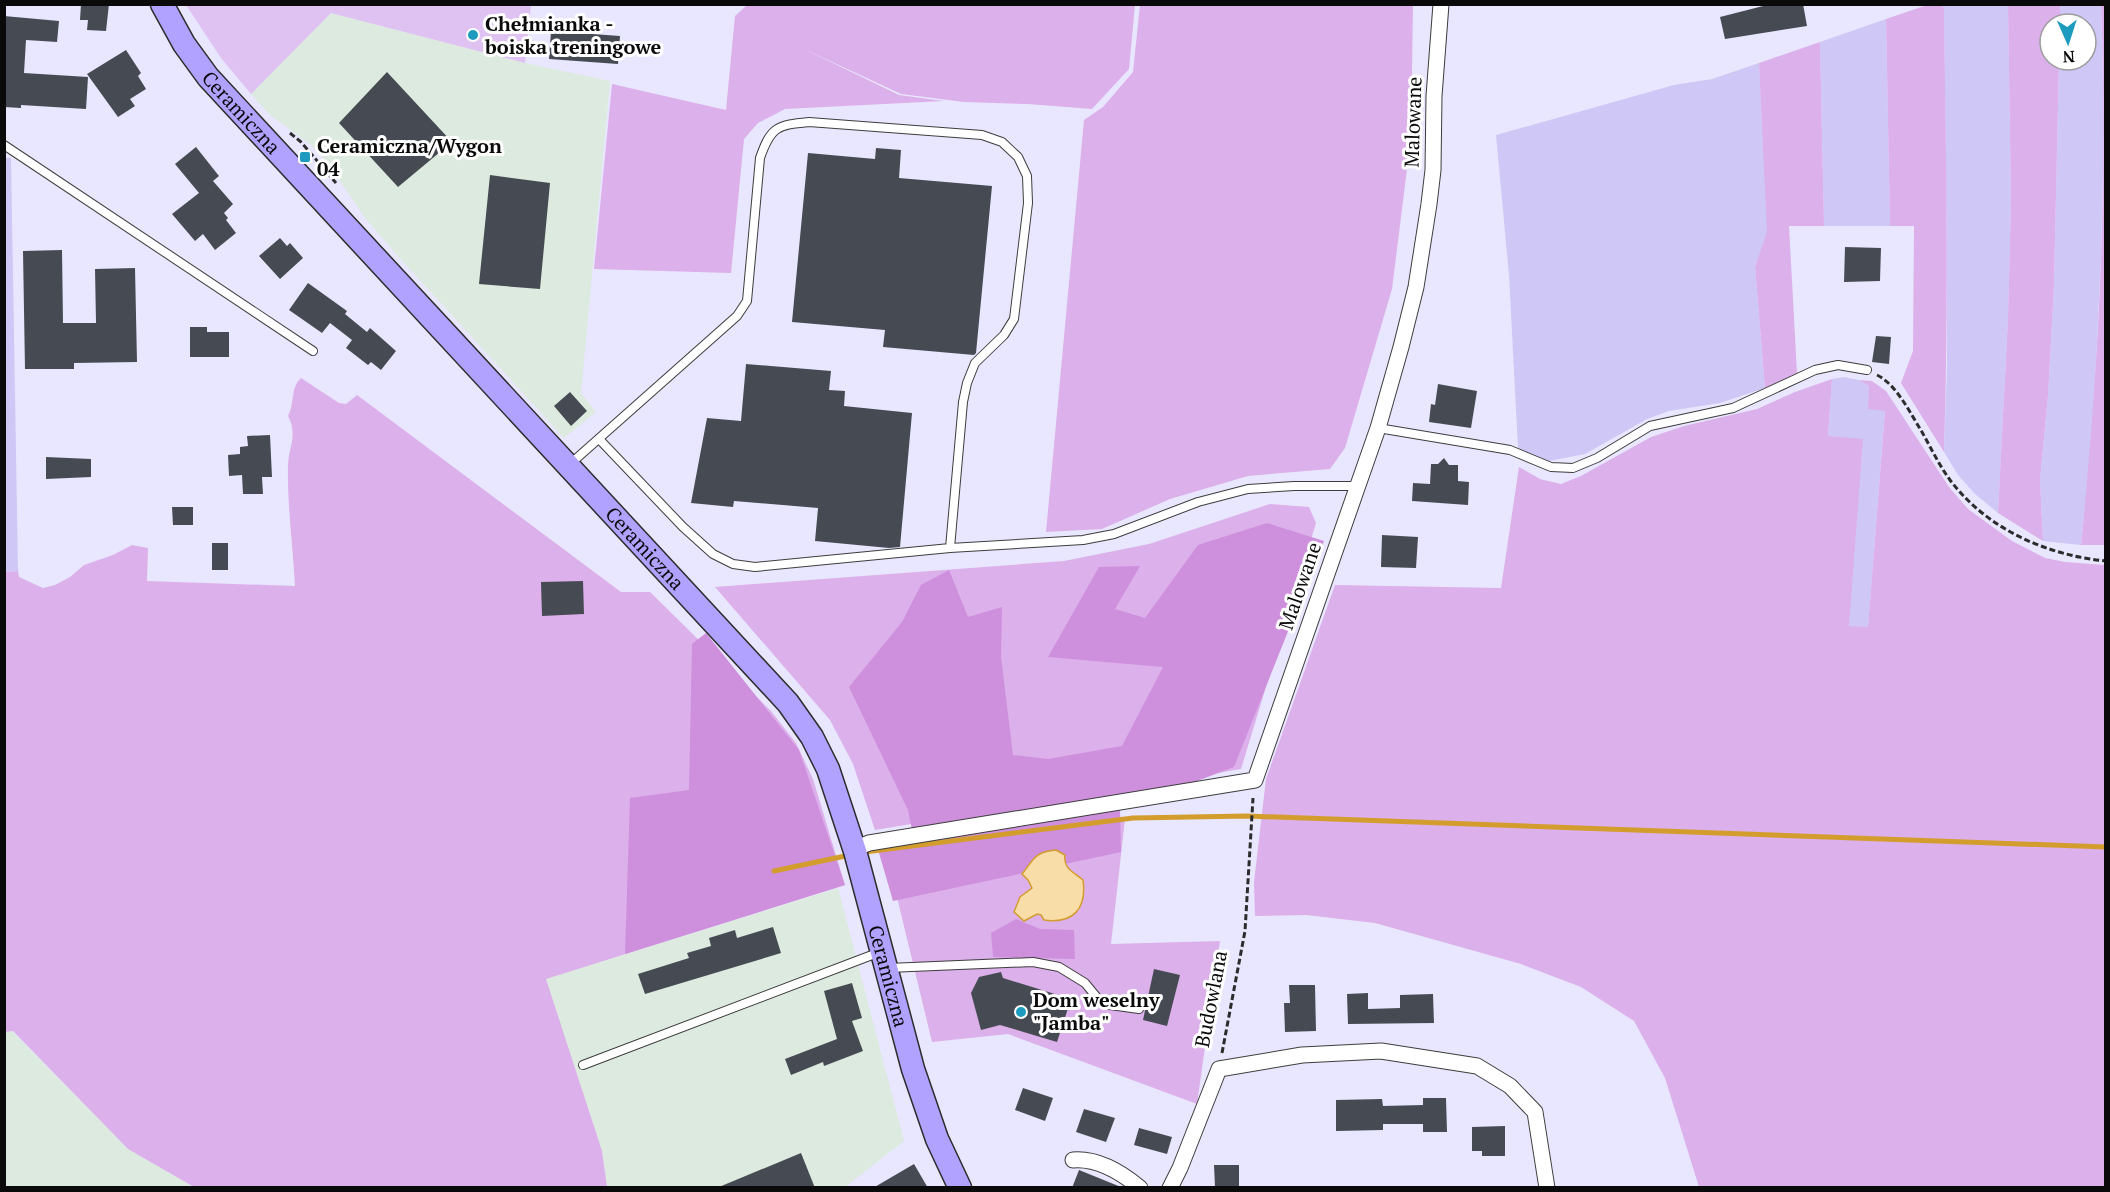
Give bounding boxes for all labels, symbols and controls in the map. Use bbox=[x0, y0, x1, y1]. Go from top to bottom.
place label: Chełmianka - boiska treningowe bbox=[484, 10, 662, 60]
north arrow bbox=[2038, 12, 2098, 72]
marker: Chełmianka - boiska treningowe bbox=[466, 28, 480, 42]
text: N bbox=[2062, 46, 2075, 68]
street label: Ceramiczna bbox=[196, 65, 287, 160]
street label: Malowane bbox=[1397, 76, 1428, 168]
place label: Ceramiczna/Wygon 04 bbox=[317, 132, 502, 182]
marker: Ceramiczna/Wygon 04 bbox=[298, 150, 312, 164]
street label: Ceramiczna bbox=[600, 501, 690, 595]
street label: Malowane bbox=[1272, 538, 1327, 633]
street label: Ceramiczna bbox=[862, 922, 915, 1030]
street label: Budowlana bbox=[1188, 948, 1233, 1050]
place label: Dom weselny "Jamba" bbox=[1033, 986, 1160, 1036]
marker: Dom weselny "Jamba" bbox=[1014, 1005, 1028, 1019]

